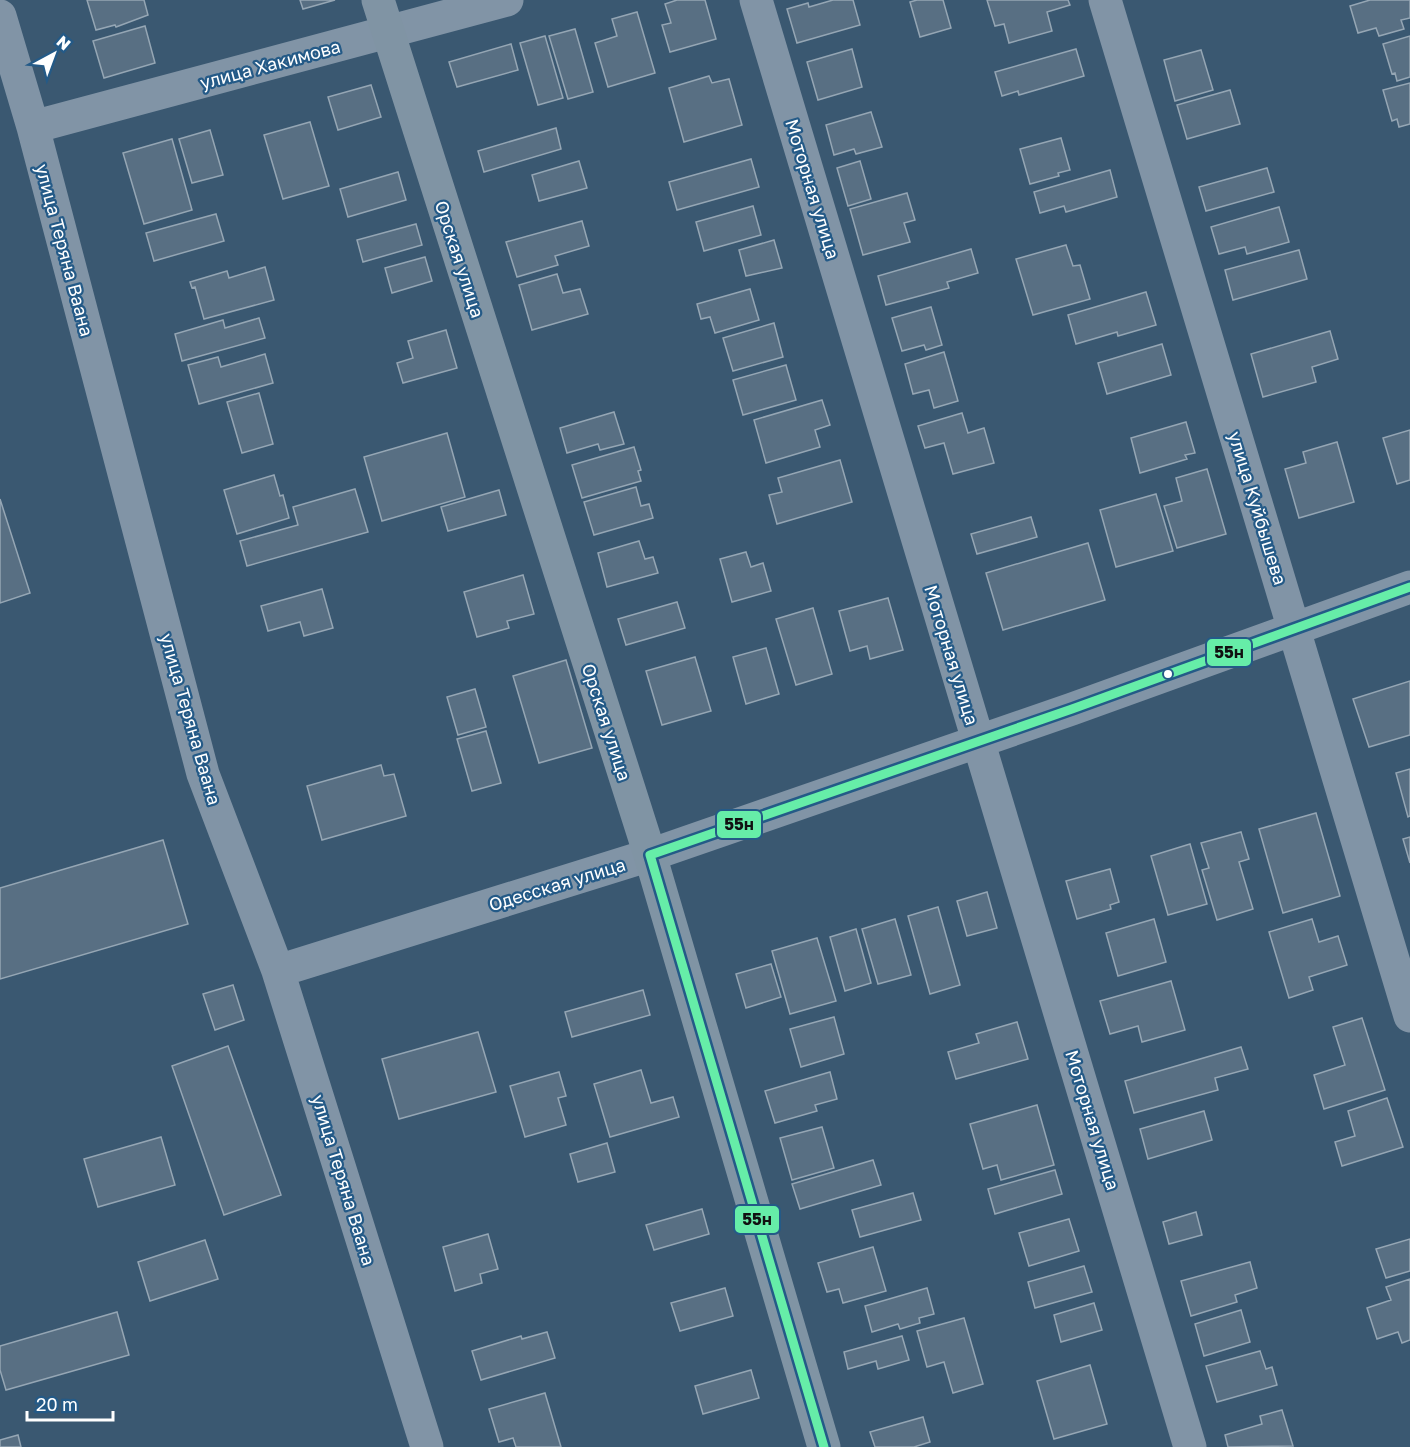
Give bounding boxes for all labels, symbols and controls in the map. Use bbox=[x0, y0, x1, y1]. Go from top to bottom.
north arrow bbox=[24, 24, 84, 84]
text: N bbox=[53, 31, 75, 54]
street label: улица Хакимова bbox=[197, 35, 343, 93]
street label: Моторная улица bbox=[781, 116, 845, 262]
street label: улица Теряна Ваана bbox=[31, 161, 99, 339]
street label: Орская улица bbox=[431, 198, 489, 320]
street label: улица Куйбышева bbox=[1224, 429, 1292, 587]
street label: Моторная улица bbox=[920, 582, 984, 728]
street label: улица Теряна Ваана bbox=[156, 631, 226, 807]
line badge: 55н bbox=[1206, 638, 1252, 667]
text: 55н bbox=[1214, 642, 1244, 662]
street label: Орская улица bbox=[578, 661, 636, 783]
unlabelled marker bbox=[1162, 668, 1174, 680]
line badge: 55н bbox=[716, 810, 762, 839]
text: 55н bbox=[724, 814, 754, 834]
street label: Одесская улица bbox=[486, 853, 628, 915]
street label: Моторная улица bbox=[1061, 1047, 1125, 1193]
street label: улица Теряна Ваана bbox=[307, 1092, 381, 1268]
line badge: 55н bbox=[734, 1205, 780, 1234]
text: 55н bbox=[742, 1209, 772, 1229]
scale bar bbox=[27, 1384, 112, 1422]
text: 20 m bbox=[36, 1393, 78, 1415]

